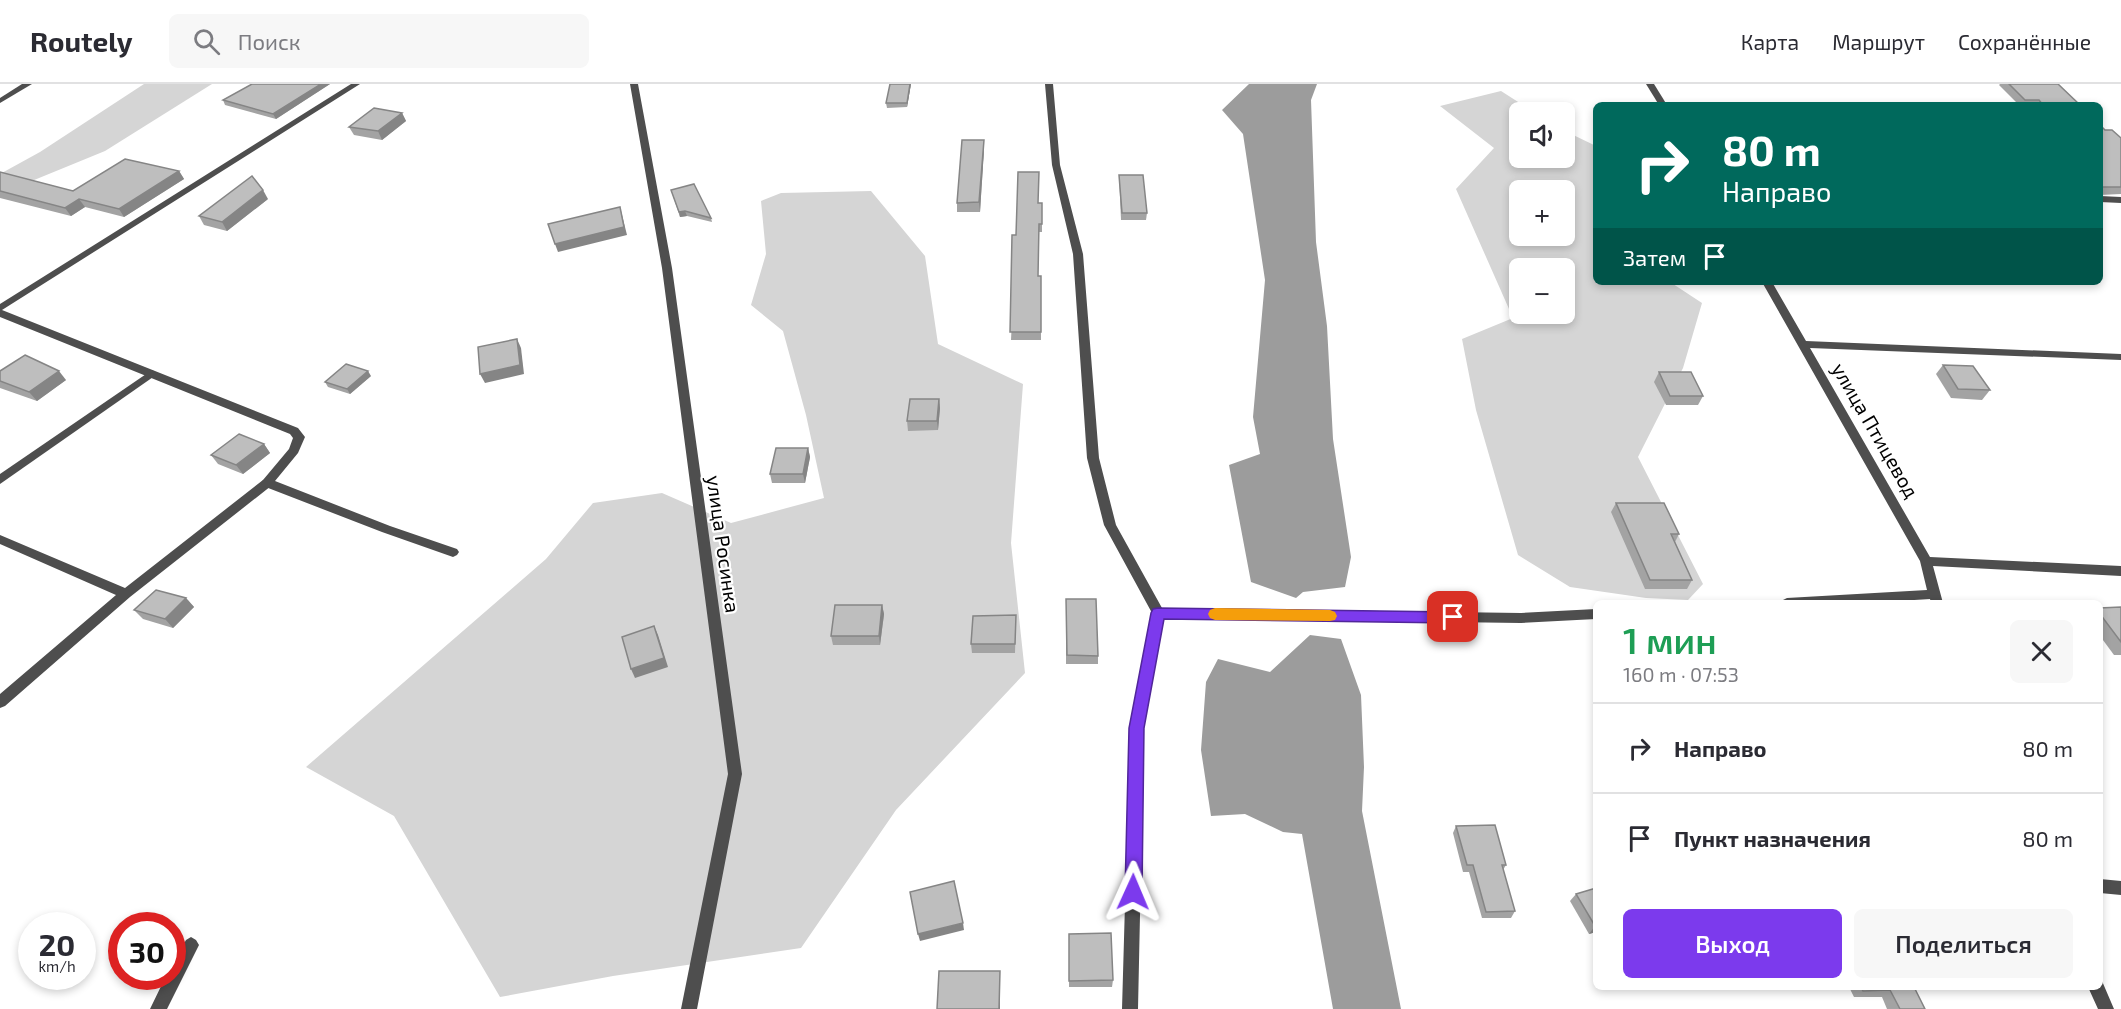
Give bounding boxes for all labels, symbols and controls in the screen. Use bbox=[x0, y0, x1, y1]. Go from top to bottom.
search box bbox=[169, 14, 589, 68]
text: Routely bbox=[30, 24, 133, 58]
icon: search bbox=[190, 25, 223, 58]
text: Поиск bbox=[238, 28, 301, 54]
text: Карта bbox=[1741, 29, 1799, 54]
text: Маршрут bbox=[1832, 29, 1925, 54]
text: Сохранённые bbox=[1958, 29, 2091, 54]
map controls bbox=[1509, 102, 1575, 324]
button: sound bbox=[1509, 102, 1575, 168]
text: 80 m bbox=[1722, 124, 1821, 174]
icon: right bbox=[1623, 126, 1701, 204]
text: Направо bbox=[1722, 175, 1831, 207]
button: + bbox=[1509, 180, 1575, 246]
icon: arrive bbox=[1698, 240, 1731, 273]
text: Затем bbox=[1623, 244, 1686, 270]
button: − bbox=[1509, 258, 1575, 324]
street label: улица Птицевод bbox=[1827, 358, 1924, 502]
street label: улица Росинка bbox=[701, 474, 746, 614]
pin bbox=[1427, 591, 1478, 642]
icon: arrive bbox=[1436, 600, 1469, 633]
text: 1 мин bbox=[1623, 618, 1717, 661]
button: close bbox=[2010, 620, 2073, 683]
text: 160 m · 07:53 bbox=[1623, 662, 1739, 686]
icon: right bbox=[1623, 732, 1656, 765]
text: Направо bbox=[1674, 735, 1767, 761]
text: 80 m bbox=[2022, 735, 2073, 761]
icon: arrive bbox=[1623, 822, 1656, 855]
text: Пункт назначения bbox=[1674, 825, 1871, 851]
text: 80 m bbox=[2022, 825, 2073, 851]
position arrow bbox=[1101, 860, 1165, 924]
button: Выход bbox=[1623, 909, 1842, 978]
button: Поделиться bbox=[1854, 909, 2073, 978]
speed limit sign: 30 bbox=[108, 912, 186, 990]
text: 20 bbox=[39, 926, 75, 962]
text: km/h bbox=[38, 957, 76, 975]

